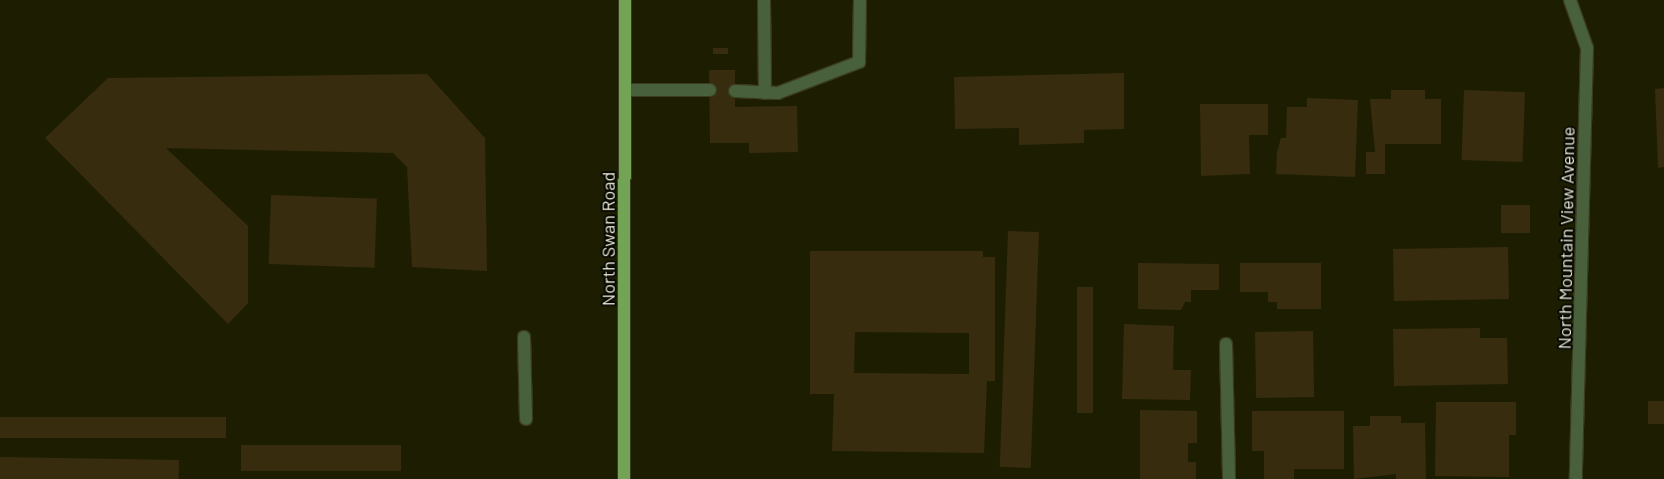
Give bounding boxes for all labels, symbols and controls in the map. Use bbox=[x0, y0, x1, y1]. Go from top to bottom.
street label: North Mountain View Avenue bbox=[1553, 127, 1579, 349]
street label: North Swan Road bbox=[597, 172, 619, 306]

